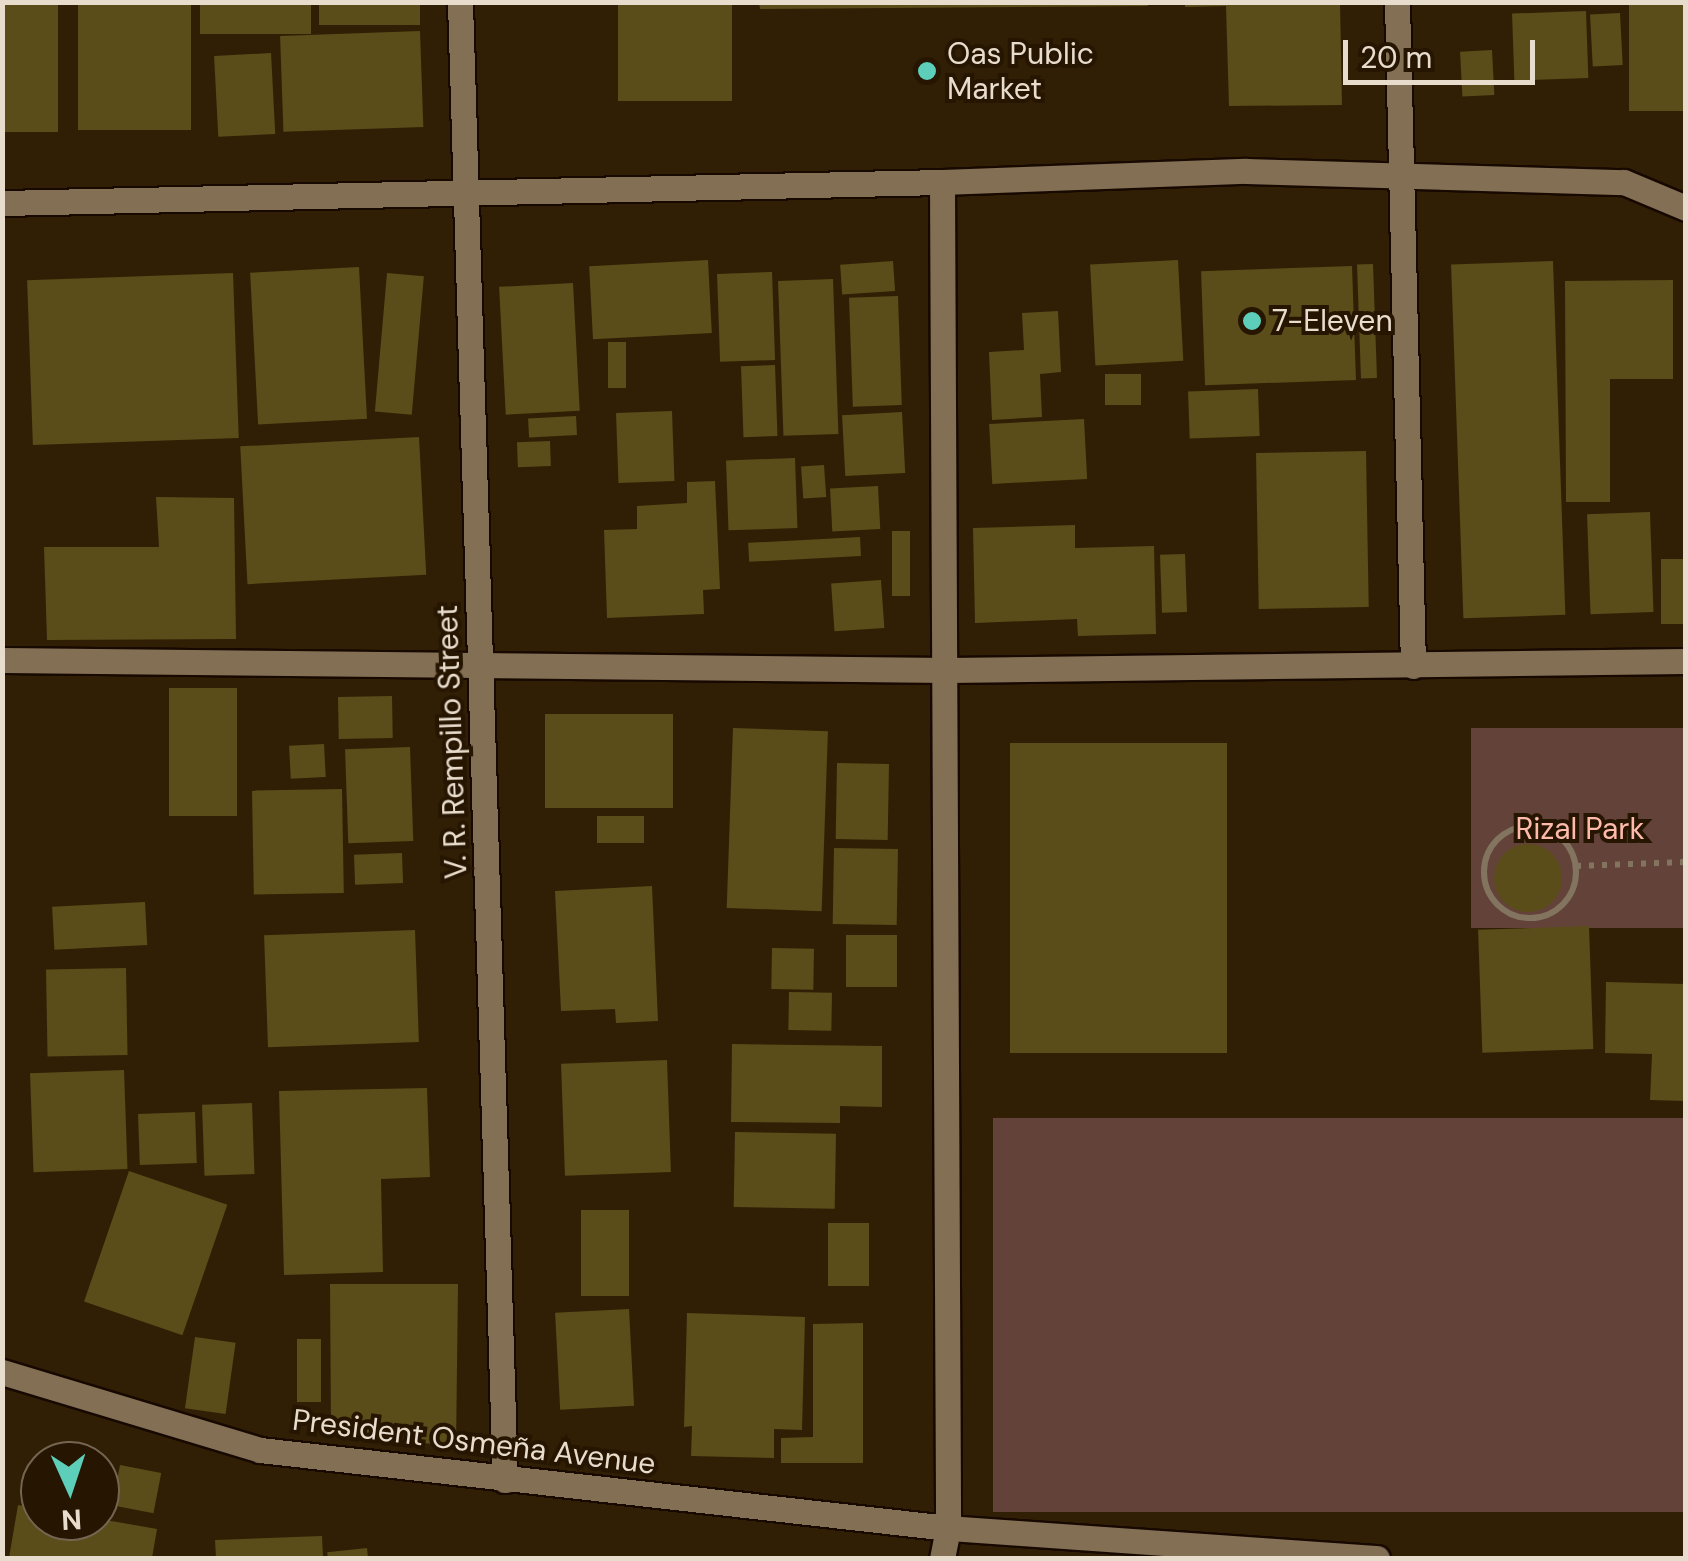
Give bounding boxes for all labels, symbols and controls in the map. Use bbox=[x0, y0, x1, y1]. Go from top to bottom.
scale bar bbox=[1348, 20, 1540, 82]
place label: Oas Public Market bbox=[947, 36, 1094, 106]
text: 20 m bbox=[1360, 38, 1432, 77]
marker: Oas Public Market bbox=[916, 60, 938, 82]
place label: 7-Eleven bbox=[1272, 303, 1393, 339]
marker: 7-Eleven bbox=[1241, 310, 1263, 332]
street label: V. R. Rempillo Street bbox=[429, 604, 475, 880]
park label: Rizal Park bbox=[1516, 811, 1644, 847]
street label: President Osmeña Avenue bbox=[290, 1402, 658, 1482]
north arrow bbox=[20, 1441, 120, 1541]
text: N bbox=[60, 1500, 83, 1538]

